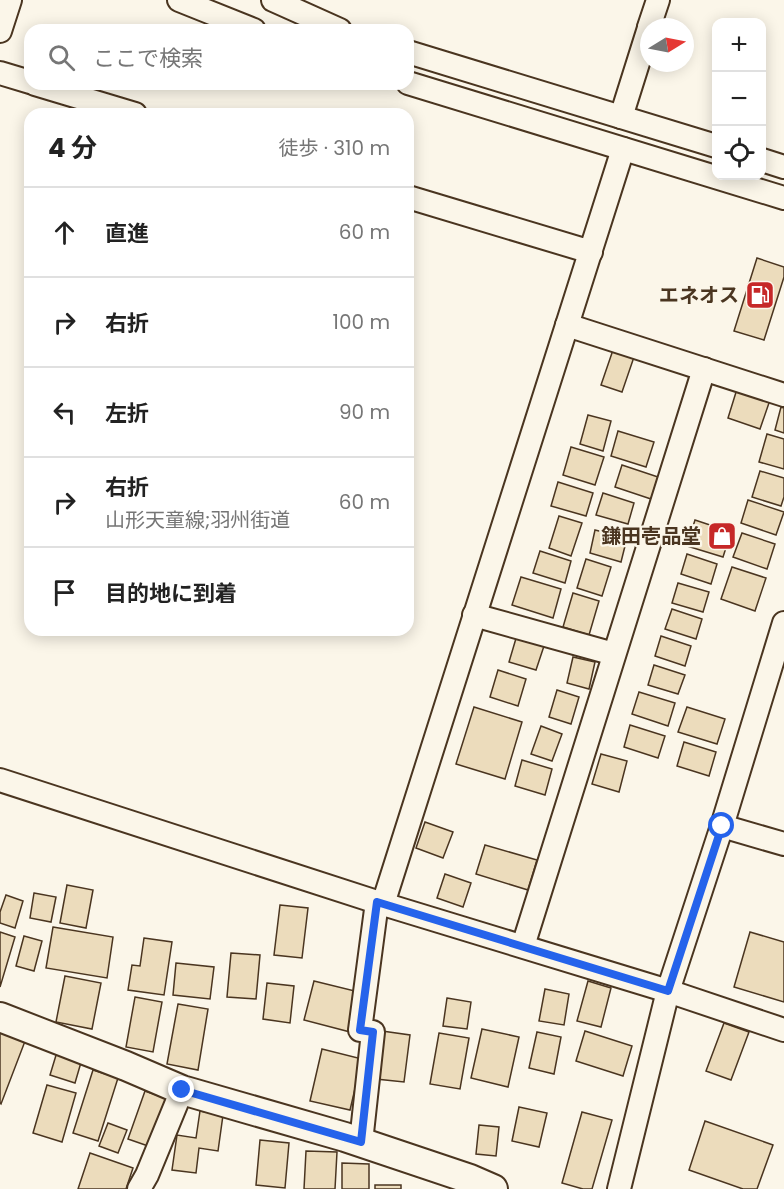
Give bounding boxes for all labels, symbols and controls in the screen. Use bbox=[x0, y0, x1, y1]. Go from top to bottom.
north arrow bbox=[640, 18, 694, 72]
map controls bbox=[712, 18, 766, 180]
button: + bbox=[712, 18, 766, 72]
search box bbox=[24, 24, 414, 90]
icon: search bbox=[45, 41, 78, 74]
text: ここで検索 bbox=[93, 43, 203, 74]
button: − bbox=[712, 72, 766, 126]
button: locate bbox=[712, 126, 766, 180]
text: 4 分 bbox=[48, 130, 97, 166]
text: 徒歩 · 310 m bbox=[278, 134, 390, 162]
icon: ahead bbox=[48, 216, 81, 249]
text: 直進 bbox=[105, 218, 149, 249]
text: 60 m bbox=[339, 218, 390, 246]
fuel station icon: エネオス bbox=[744, 279, 776, 311]
place label: エネオス bbox=[659, 281, 739, 309]
icon: right bbox=[48, 306, 81, 339]
text: 右折 bbox=[105, 308, 149, 339]
text: 100 m bbox=[333, 308, 390, 336]
icon: left bbox=[48, 396, 81, 429]
text: 左折 bbox=[105, 398, 149, 429]
text: 90 m bbox=[339, 398, 390, 426]
text: 右折 bbox=[105, 472, 149, 503]
icon: right bbox=[48, 486, 81, 519]
text: 60 m bbox=[339, 488, 390, 516]
text: 山形天童線;羽州街道 bbox=[105, 506, 290, 534]
shop icon: 鎌田壱品堂 bbox=[706, 520, 738, 552]
place label: 鎌田壱品堂 bbox=[601, 522, 701, 550]
icon: arrive bbox=[48, 576, 81, 609]
text: 目的地に到着 bbox=[105, 578, 237, 609]
route start bbox=[708, 812, 734, 838]
route end bbox=[168, 1076, 194, 1102]

